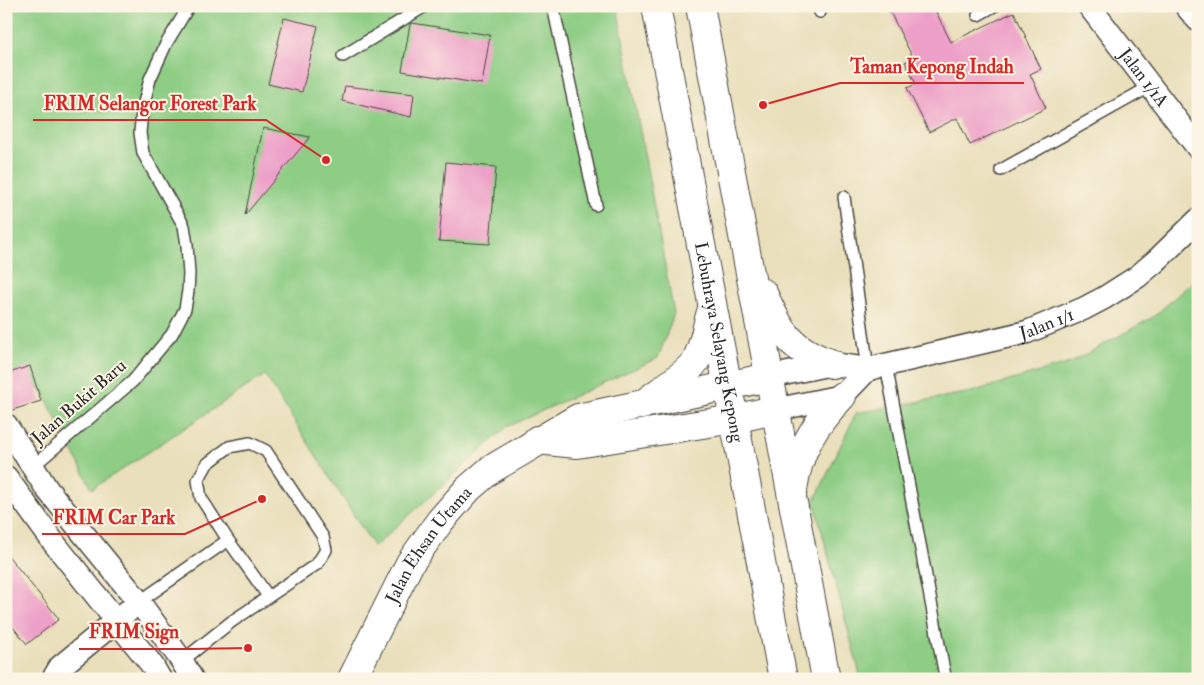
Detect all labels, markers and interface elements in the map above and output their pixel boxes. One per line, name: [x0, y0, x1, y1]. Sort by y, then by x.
street label: Jalan 1/1A: [1113, 42, 1174, 112]
callout: Taman Kepong Indah: [840, 49, 1024, 83]
text: Taman Kepong Indah: [849, 55, 1014, 80]
callout: FRIM Selangor Forest Park: [33, 86, 266, 120]
text: FRIM Selangor Forest Park: [44, 92, 257, 117]
street label: Lebuhraya Selayang Kepong: [689, 240, 750, 445]
street label: Jalan 1/1: [1016, 303, 1077, 345]
street label: Jalan Bukit Baru: [26, 354, 131, 450]
street label: Jalan Ehsan Utama: [380, 481, 477, 608]
callout: FRIM Car Park: [42, 500, 185, 534]
text: FRIM Car Park: [53, 506, 176, 530]
callout: FRIM Sign: [79, 615, 189, 649]
text: FRIM Sign: [89, 620, 179, 645]

